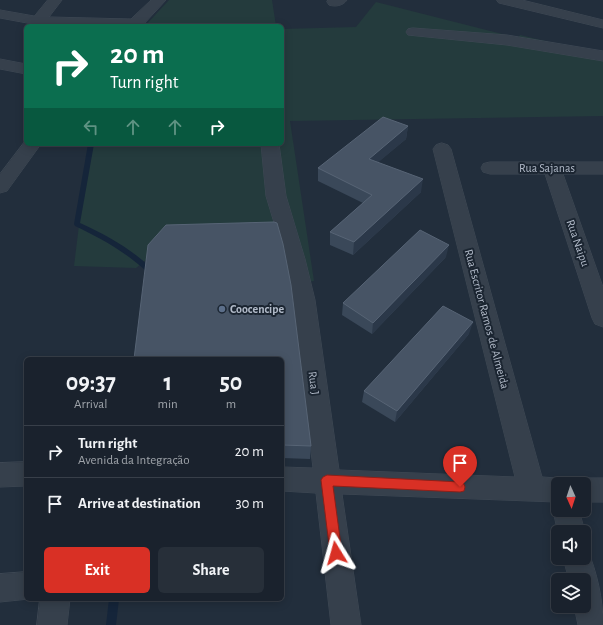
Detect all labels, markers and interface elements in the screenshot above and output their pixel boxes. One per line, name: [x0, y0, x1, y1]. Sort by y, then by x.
icon: right: [44, 40, 96, 92]
text: 20 m: [110, 41, 165, 69]
text: Turn right: [110, 74, 179, 92]
icon: left: [80, 116, 102, 138]
icon: ahead: [122, 116, 144, 138]
icon: ahead: [164, 116, 186, 138]
icon: right: [206, 116, 228, 138]
street label: Rua Sajanas: [519, 162, 575, 175]
street label: Rua Naipu: [564, 218, 592, 268]
street label: Rua Escritor Ramos de Almeida: [463, 248, 512, 391]
place label: Coocencipe: [230, 303, 284, 315]
marker: Coocencipe: [217, 304, 227, 314]
street label: Rua J: [307, 370, 321, 396]
text: 09:37: [66, 371, 116, 395]
text: 1: [163, 371, 172, 395]
text: 50: [219, 371, 242, 395]
text: Arrival: [74, 398, 108, 411]
text: min: [158, 398, 178, 411]
text: m: [226, 398, 236, 411]
text: Turn right: [78, 436, 137, 451]
icon: right: [44, 441, 66, 463]
text: 20 m: [235, 444, 264, 459]
pin: [443, 446, 477, 487]
icon: arrive: [449, 452, 471, 474]
text: Avenida da Integração: [78, 454, 190, 467]
north arrow: [551, 477, 591, 517]
map controls: [551, 477, 591, 613]
icon: arrive: [44, 493, 66, 515]
text: Arrive at destination: [78, 496, 201, 511]
text: 30 m: [235, 496, 264, 511]
button: sound: [551, 525, 591, 565]
position arrow: [315, 532, 357, 574]
button: Exit: [44, 547, 150, 593]
button: Share: [158, 547, 264, 593]
button: layers: [551, 573, 591, 613]

